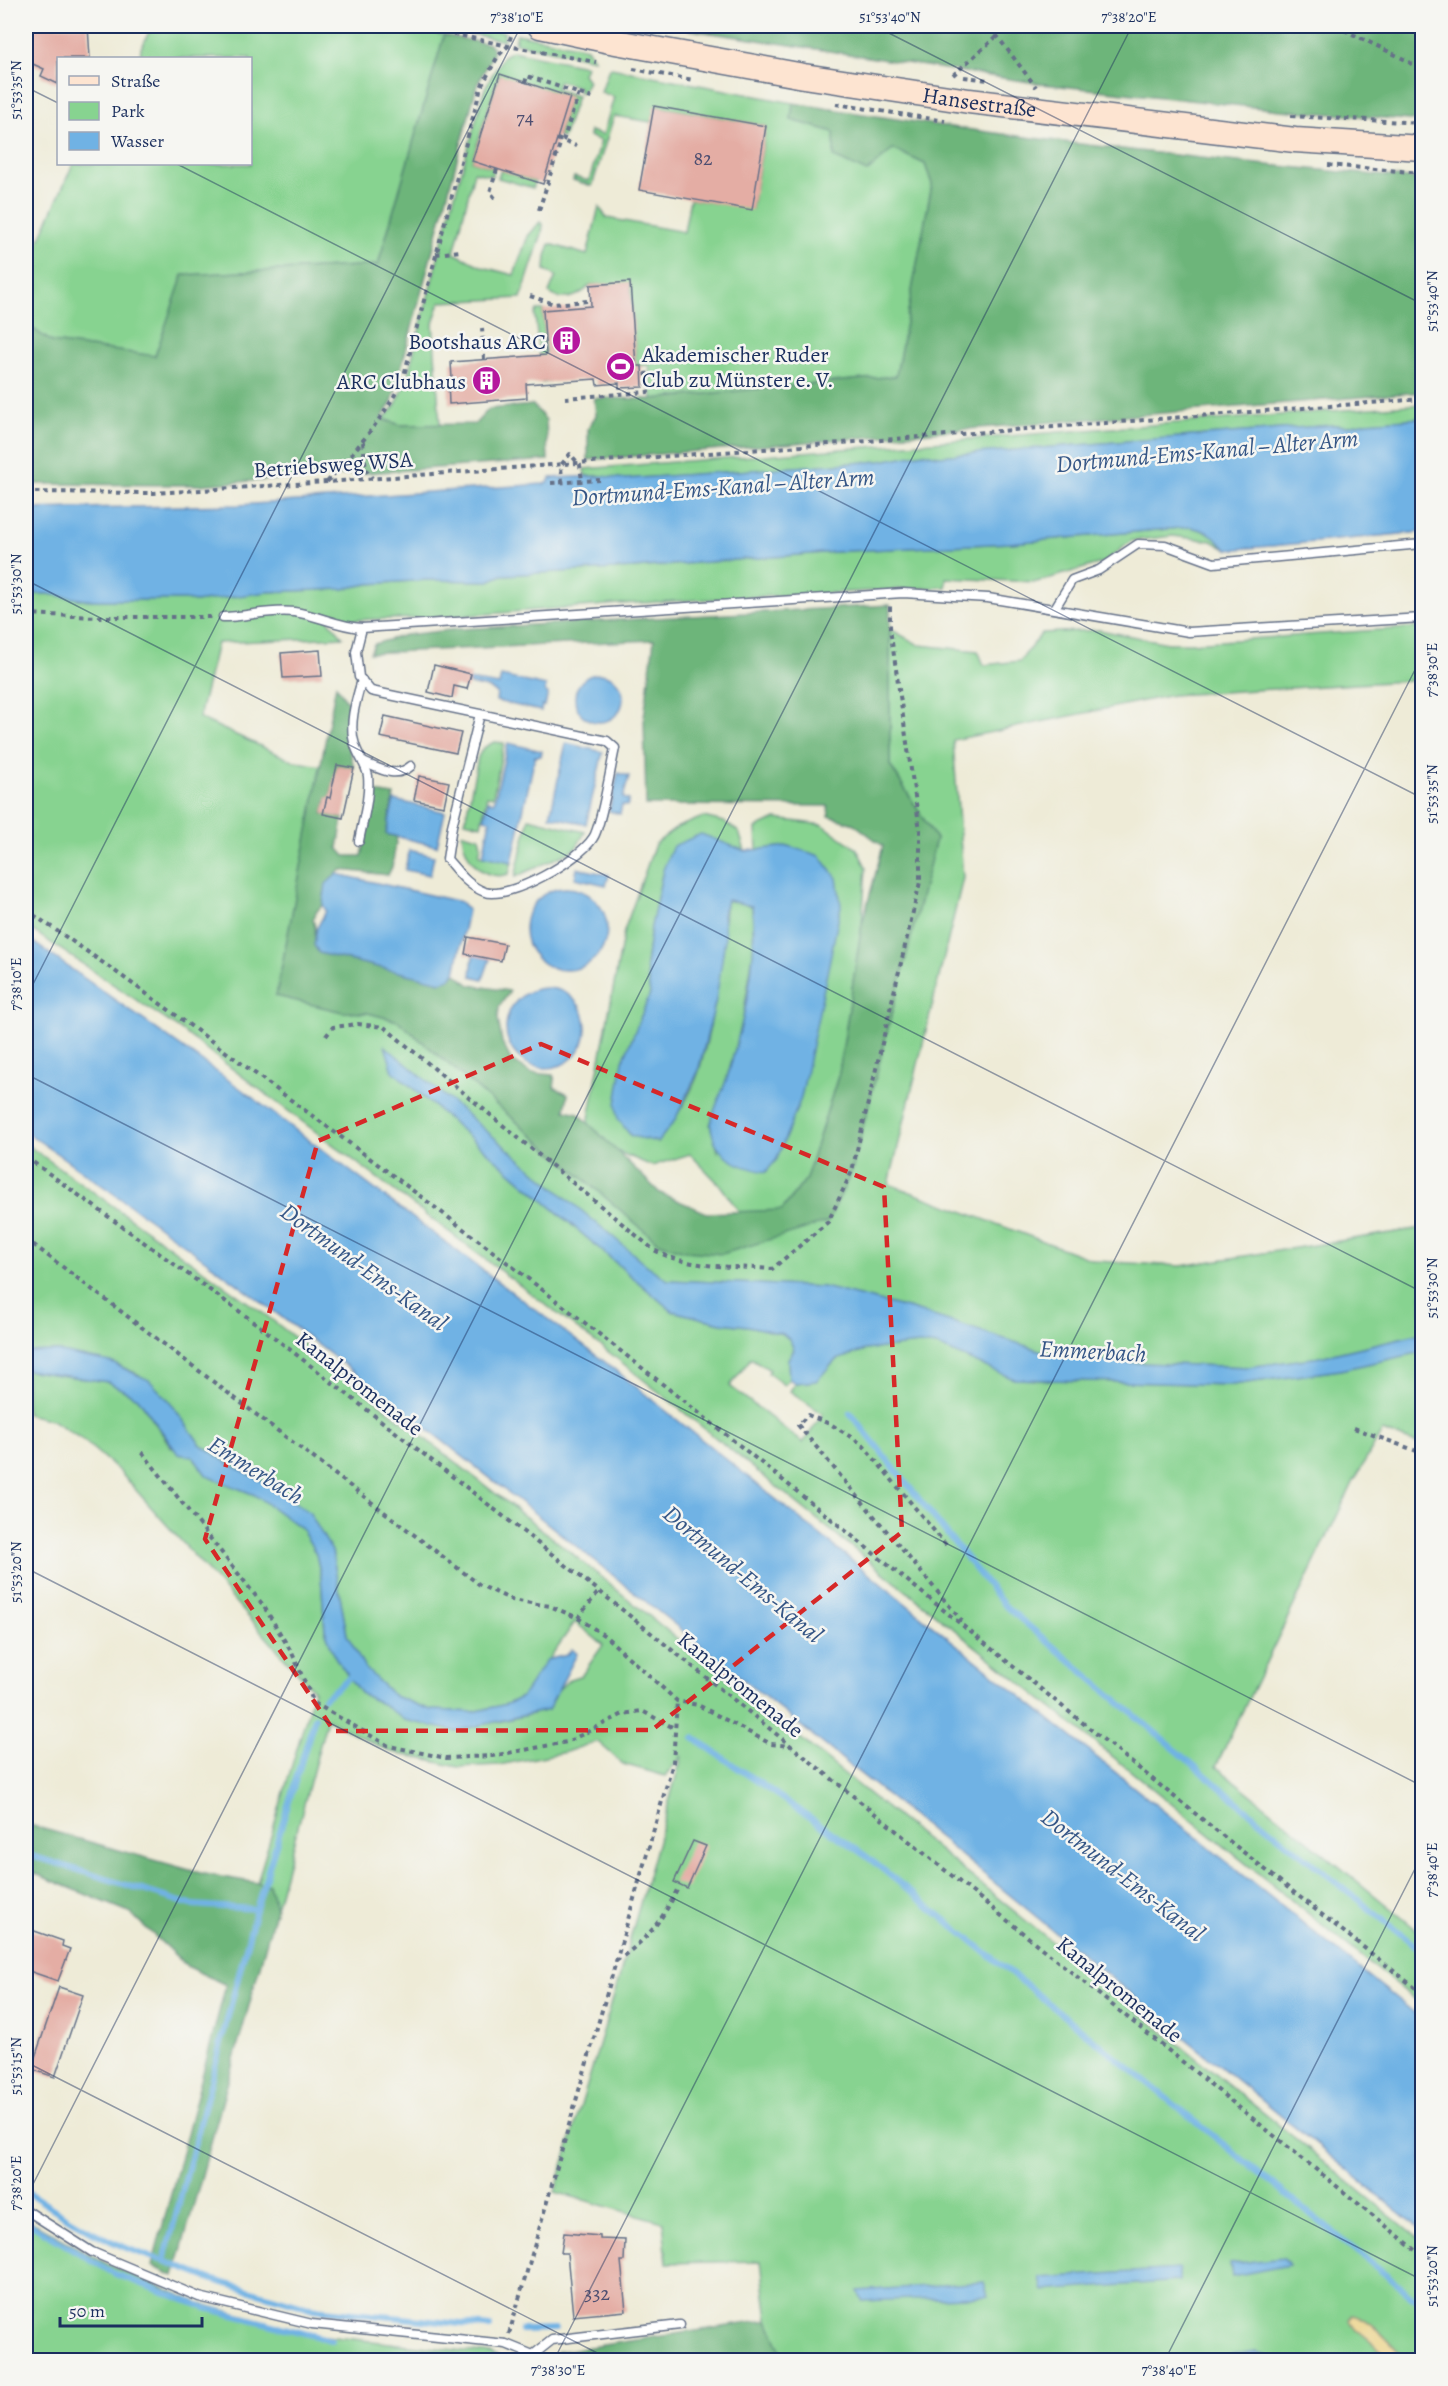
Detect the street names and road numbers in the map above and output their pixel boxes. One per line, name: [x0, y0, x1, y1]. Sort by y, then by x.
street label: Hansestraße: [920, 80, 1038, 125]
street label: Betriebsweg WSA: [253, 444, 415, 486]
street label: Kanalpromenade: [289, 1324, 429, 1443]
street label: Kanalpromenade: [671, 1625, 810, 1745]
street label: Kanalpromenade: [1050, 1930, 1189, 2050]

